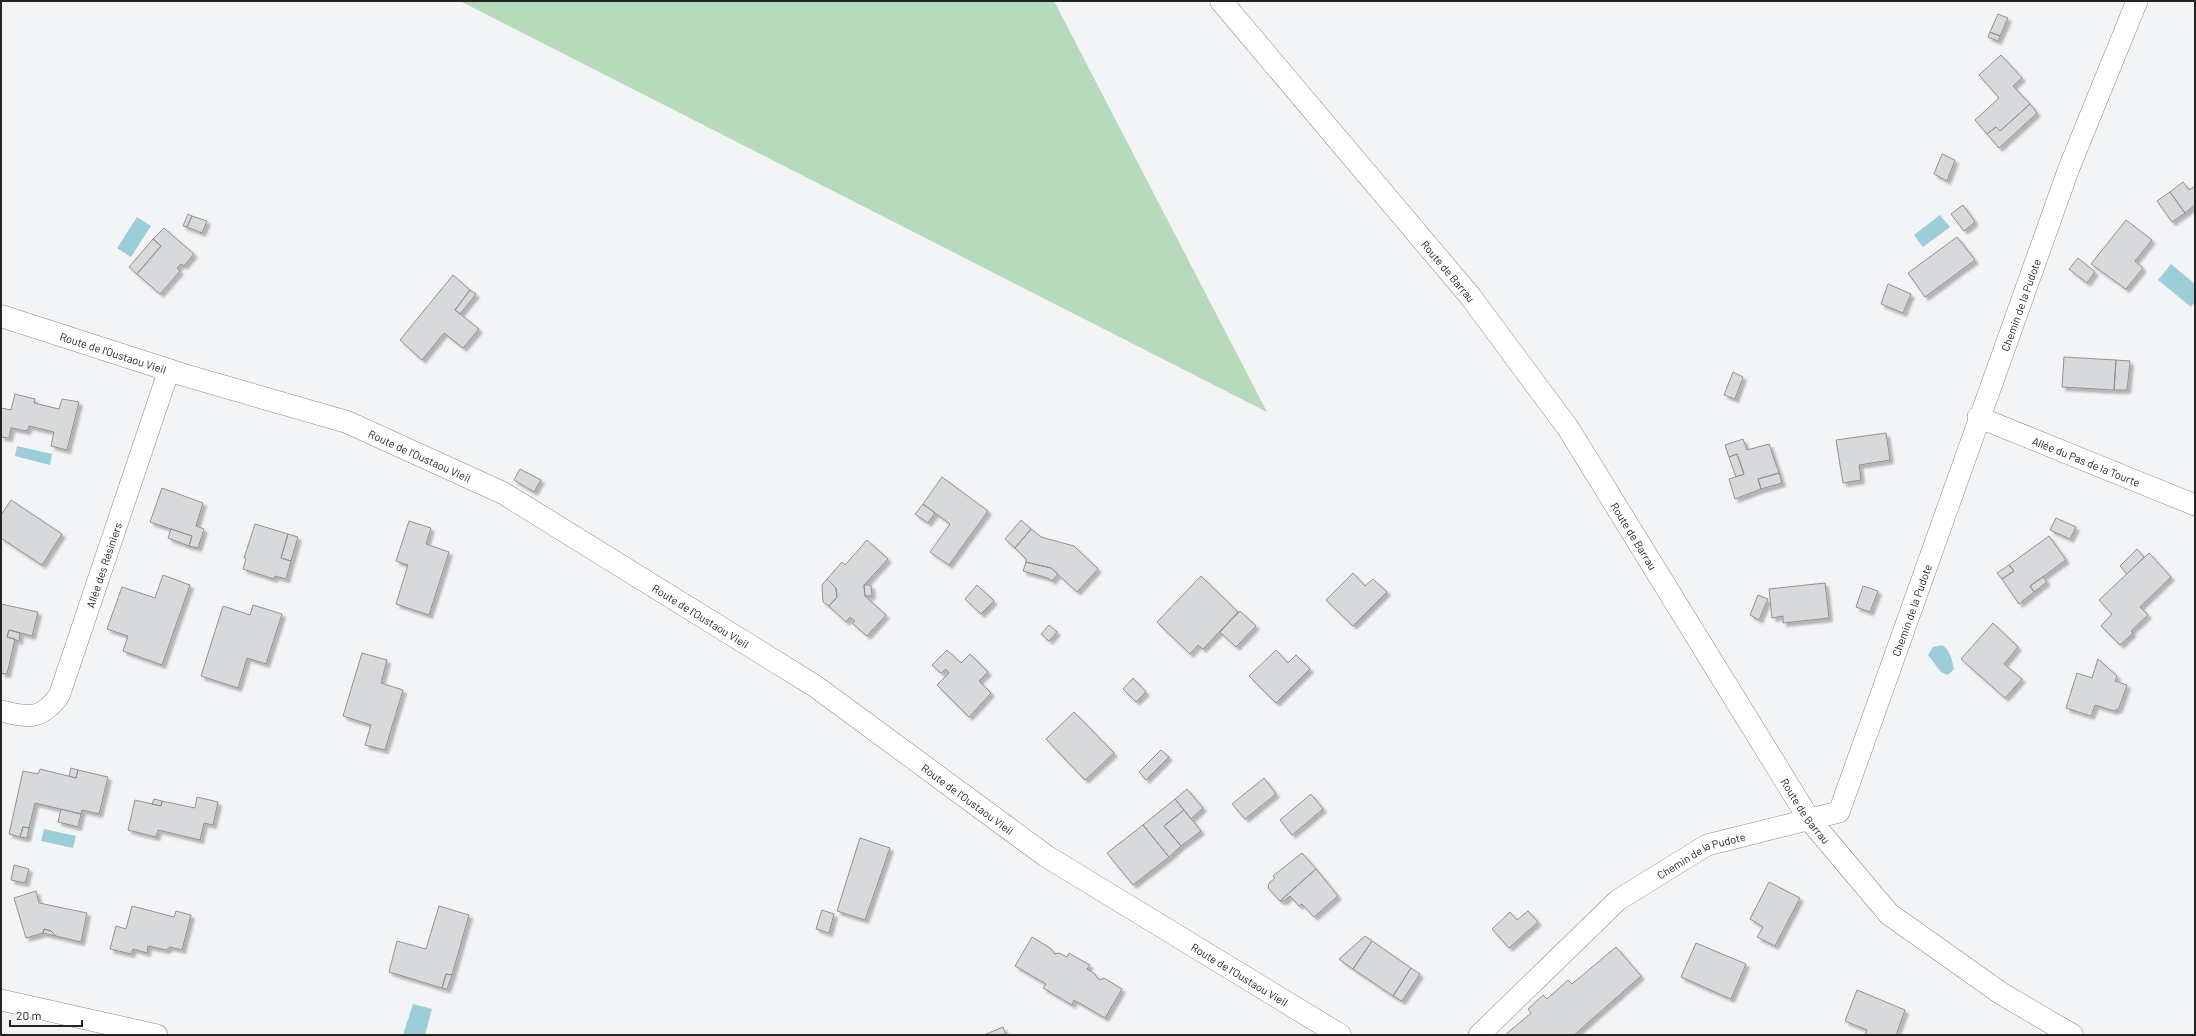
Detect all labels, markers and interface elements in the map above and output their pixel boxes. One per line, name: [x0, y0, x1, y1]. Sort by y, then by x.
street label: Route de Barrau: [1419, 237, 1478, 304]
street label: Chemin de la Pudote: [1998, 257, 2043, 353]
street label: Route de l'Oustaou Vieil: [59, 329, 168, 375]
street label: Route de l'Oustaou Vieil: [367, 426, 473, 484]
street label: Allée du Pas de la Tourte: [2031, 433, 2142, 489]
street label: Route de Barrau: [1609, 500, 1660, 572]
street label: Allée des Résiniers: [83, 520, 124, 609]
street label: Chemin de la Pudote: [1889, 562, 1934, 658]
street label: Route de l'Oustaou Vieil: [650, 581, 751, 650]
street label: Route de l'Oustaou Vieil: [919, 760, 1016, 837]
street label: Route de Barrau: [1779, 776, 1833, 846]
street label: Chemin de la Pudote: [1654, 829, 1747, 881]
street label: Route de l'Oustaou Vieil: [1189, 940, 1291, 1008]
scale bar: [10, 1002, 82, 1028]
text: 20 m: [16, 1008, 42, 1022]

